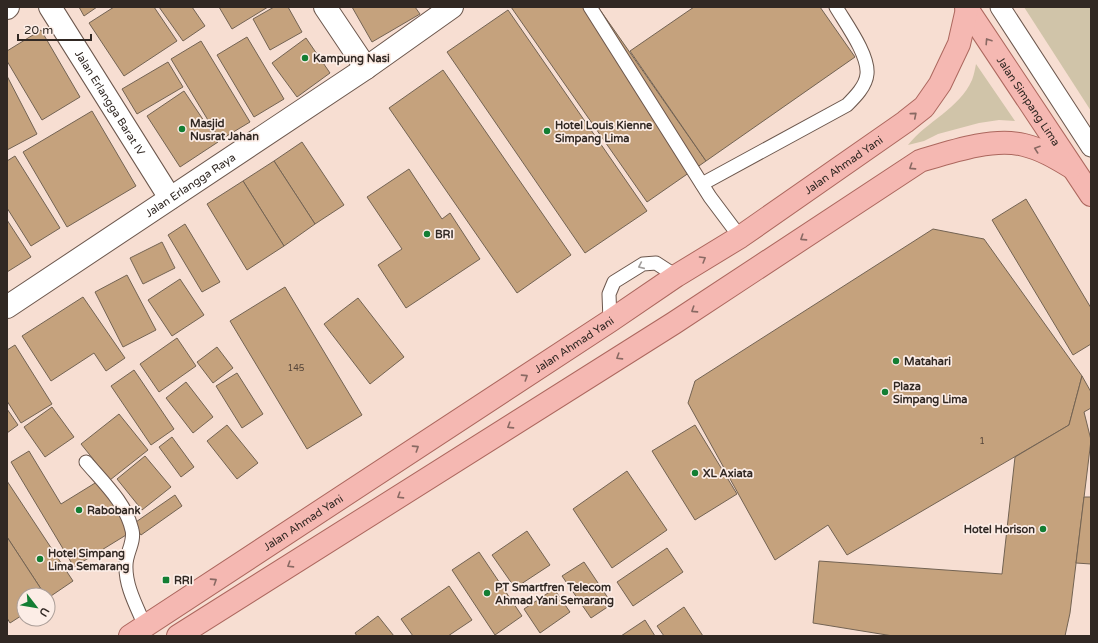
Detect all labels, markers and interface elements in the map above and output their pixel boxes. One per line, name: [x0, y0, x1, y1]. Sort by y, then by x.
scale bar: [18, 16, 91, 42]
text: 20 m: [24, 23, 53, 37]
one-way arrow: [985, 38, 993, 45]
street label: Jalan Erlangga Barat IV: [72, 48, 148, 158]
place label: Kampung Nasi: [313, 52, 390, 66]
marker: Kampung Nasi: [300, 53, 310, 63]
street label: Jalan Simpang Lima: [994, 54, 1062, 148]
one-way arrow: [910, 112, 917, 119]
place label: Masjid Nusrat Jahan: [190, 117, 259, 143]
place label: Hotel Louis Kienne Simpang Lima: [555, 119, 653, 146]
marker: Masjid Nusrat Jahan: [177, 124, 187, 134]
marker: Hotel Louis Kienne Simpang Lima: [542, 126, 552, 136]
street label: Jalan Ahmad Yani: [802, 134, 885, 197]
one-way arrow: [1033, 146, 1040, 154]
street label: Jalan Erlangga Raya: [143, 151, 238, 220]
one-way arrow: [909, 162, 916, 169]
place label: BRI: [435, 228, 454, 241]
marker: BRI: [422, 229, 432, 239]
one-way arrow: [800, 234, 807, 241]
one-way arrow: [699, 257, 706, 264]
one-way arrow: [638, 262, 645, 270]
one-way arrow: [691, 305, 698, 313]
street label: Jalan Ahmad Yani: [532, 314, 617, 376]
one-way arrow: [616, 352, 623, 360]
place label: Matahari: [904, 355, 951, 368]
marker: Matahari: [891, 356, 901, 366]
house number: 145: [288, 363, 305, 374]
one-way arrow: [520, 375, 527, 382]
place label: Plaza Simpang Lima: [893, 380, 968, 407]
marker: Plaza Simpang Lima: [880, 387, 890, 397]
one-way arrow: [507, 422, 514, 429]
house number: 1: [979, 436, 985, 447]
one-way arrow: [412, 446, 419, 453]
place label: XL Axiata: [703, 467, 753, 480]
marker: XL Axiata: [690, 468, 700, 478]
one-way arrow: [397, 491, 404, 498]
street label: Jalan Ahmad Yani: [261, 492, 346, 554]
place label: Rabobank: [87, 504, 140, 517]
marker: Rabobank: [74, 505, 84, 515]
place label: Hotel Horison: [964, 523, 1035, 536]
marker: Hotel Horison: [1038, 524, 1048, 534]
place label: Hotel Simpang Lima Semarang: [48, 547, 130, 574]
marker: Hotel Simpang Lima Semarang: [35, 554, 45, 564]
one-way arrow: [287, 561, 294, 568]
place label: RRI: [174, 574, 193, 587]
marker: RRI: [161, 575, 171, 585]
one-way arrow: [209, 579, 216, 586]
place label: PT Smartfren Telecom Ahmad Yani Semarang: [495, 581, 614, 608]
north arrow: [16, 587, 56, 627]
marker: PT Smartfren Telecom Ahmad Yani Semarang: [482, 588, 492, 598]
text: U: [36, 605, 52, 619]

